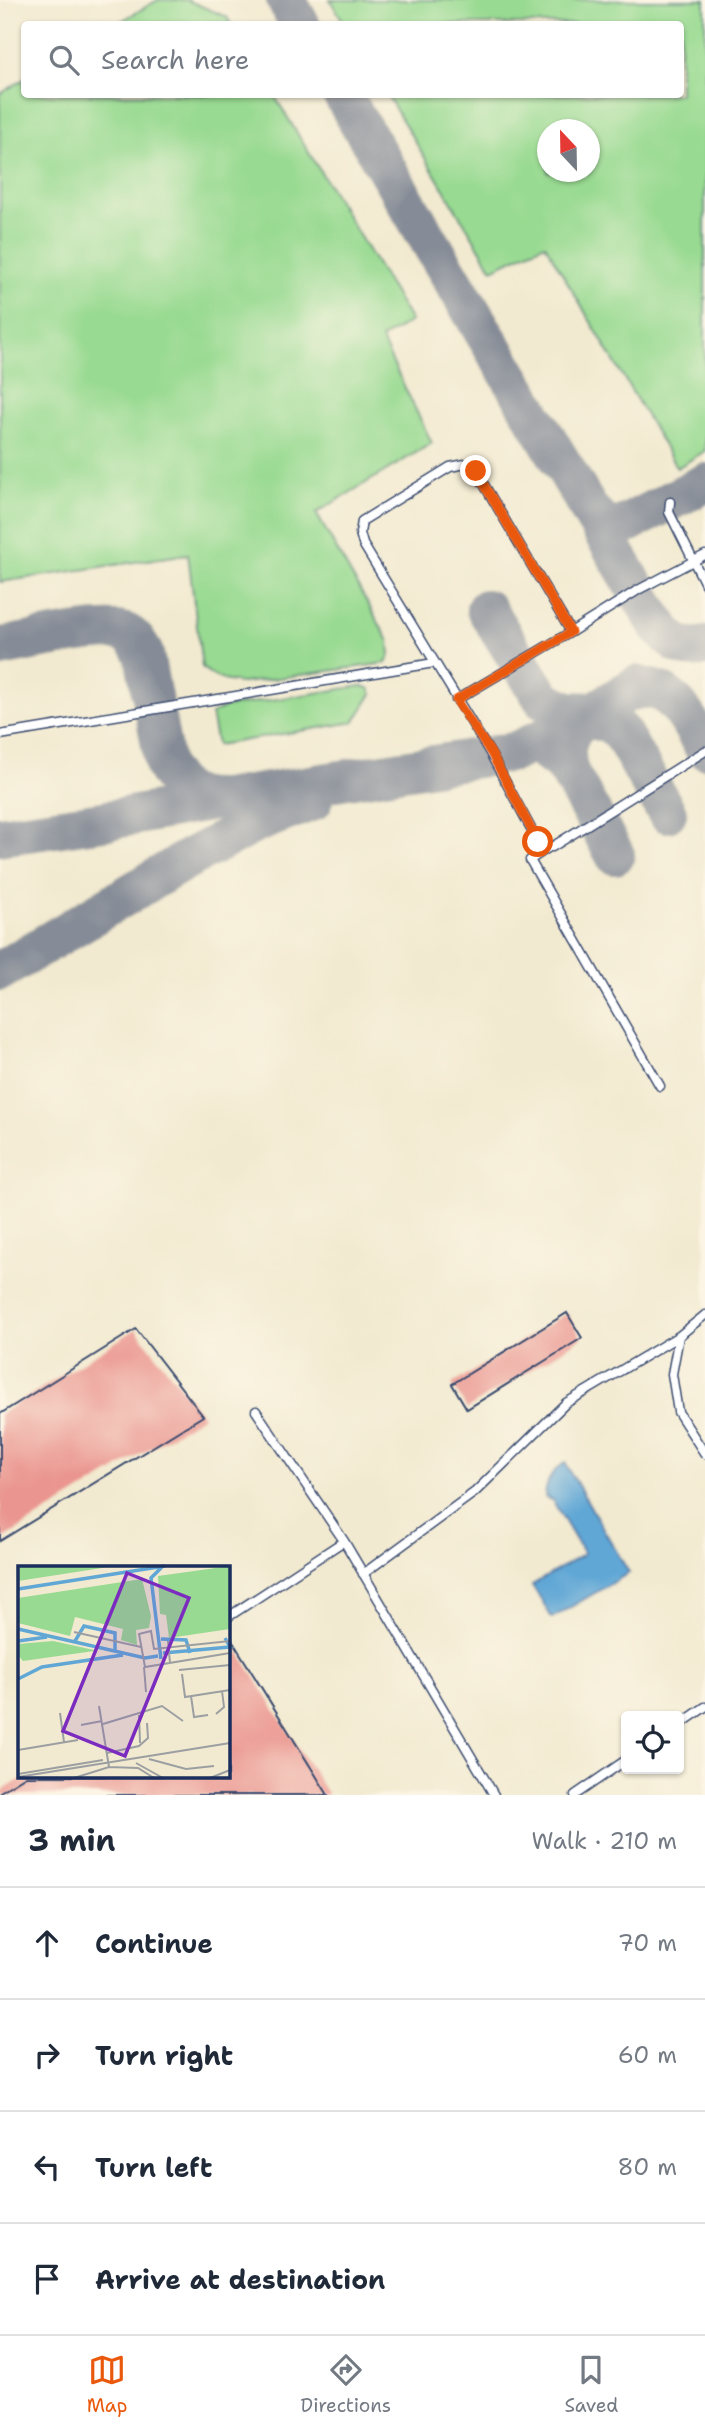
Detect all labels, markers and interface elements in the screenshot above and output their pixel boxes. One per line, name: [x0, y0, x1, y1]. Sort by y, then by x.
search box: [21, 21, 684, 98]
icon: search: [45, 41, 83, 79]
text: Search here: [101, 42, 250, 77]
north arrow: [537, 119, 600, 182]
route end: [460, 455, 491, 486]
route start: [522, 826, 553, 857]
inset map: [18, 1566, 229, 1778]
map controls: [621, 1711, 684, 1774]
button: locate: [621, 1711, 684, 1774]
text: 3 min: [28, 1820, 115, 1861]
text: Walk · 210 m: [532, 1826, 677, 1856]
icon: ahead: [28, 1924, 66, 1962]
text: Continue: [95, 1926, 213, 1961]
text: 70 m: [618, 1928, 677, 1958]
icon: right: [28, 2036, 66, 2074]
text: Turn right: [95, 2038, 233, 2073]
text: 60 m: [618, 2040, 677, 2070]
icon: left: [28, 2148, 66, 2186]
text: Turn left: [95, 2150, 212, 2185]
text: 80 m: [618, 2152, 677, 2182]
icon: arrive: [28, 2260, 66, 2298]
text: Arrive at destination: [95, 2262, 385, 2297]
tab: Map: [87, 2351, 127, 2418]
tab: Directions: [301, 2351, 391, 2418]
tab: Saved: [564, 2351, 618, 2418]

